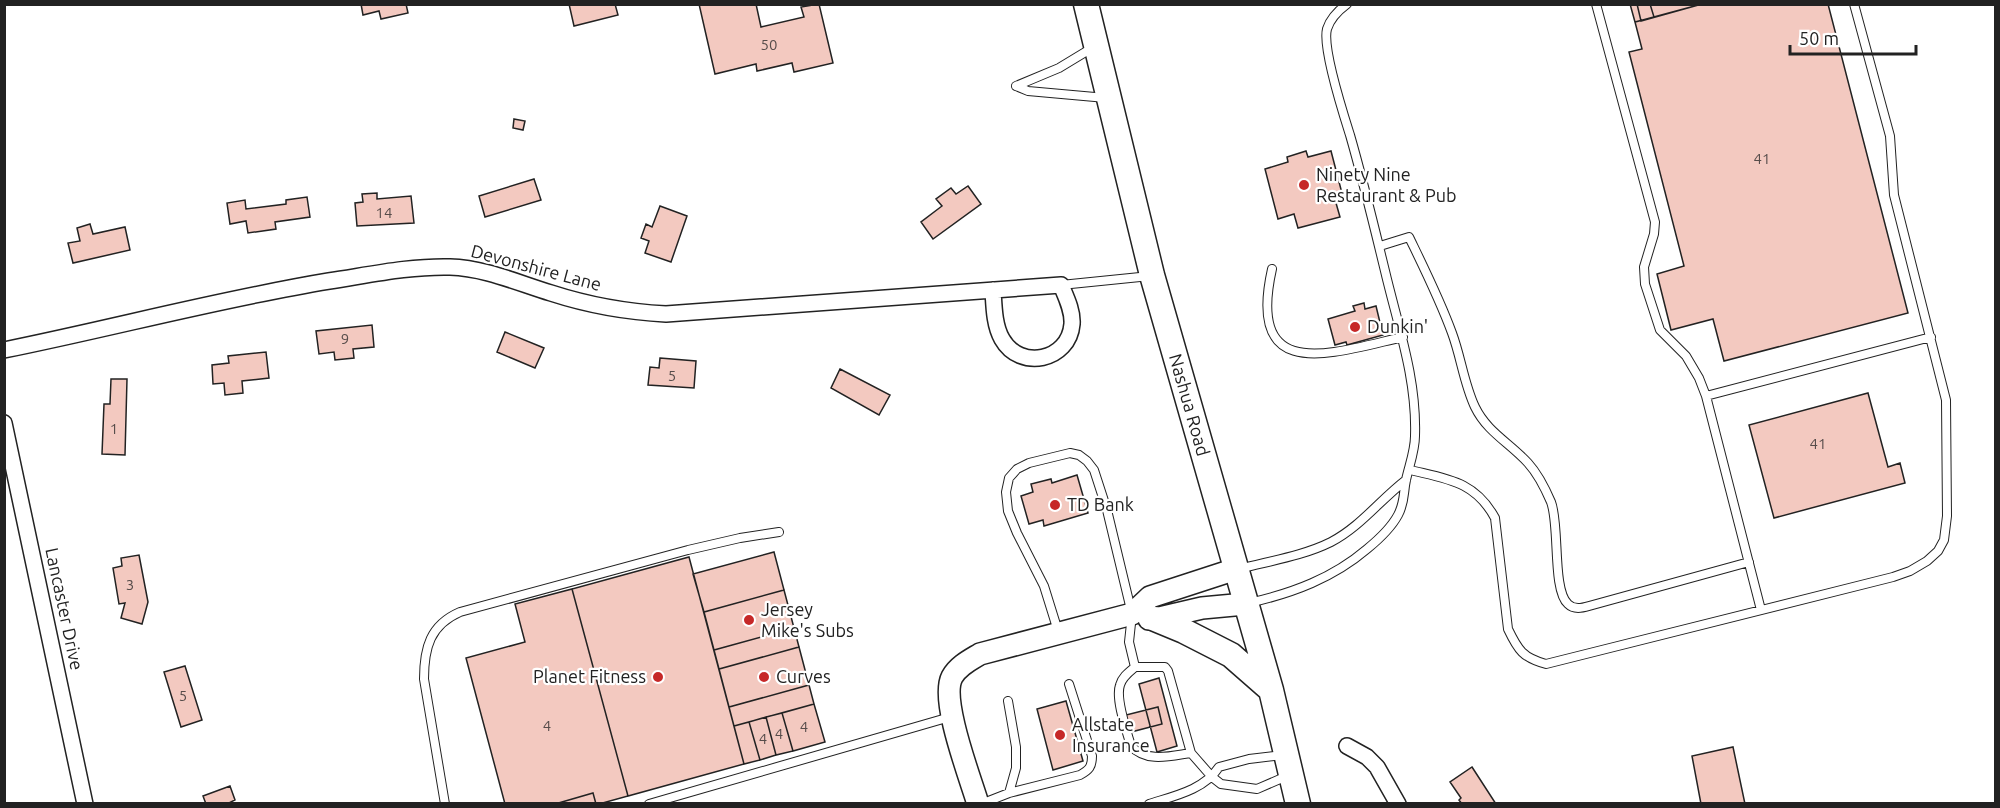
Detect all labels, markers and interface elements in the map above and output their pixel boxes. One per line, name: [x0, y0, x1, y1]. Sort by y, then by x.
scale bar: [1790, 18, 1916, 56]
text: 50 m: [1799, 28, 1839, 48]
house number: 50: [761, 36, 777, 53]
house number: 41: [1754, 150, 1770, 167]
place label: Ninety Nine Restaurant & Pub: [1316, 164, 1457, 205]
marker: Ninety Nine Restaurant & Pub: [1297, 178, 1311, 192]
house number: 14: [376, 204, 392, 221]
street label: Devonshire Lane: [469, 240, 604, 294]
place label: Dunkin': [1367, 316, 1428, 336]
marker: Dunkin': [1348, 320, 1362, 334]
house number: 9: [341, 330, 349, 347]
street label: Nashua Road: [1166, 351, 1214, 458]
house number: 5: [668, 367, 676, 384]
house number: 1: [110, 420, 118, 437]
house number: 41: [1810, 435, 1826, 452]
place label: TD Bank: [1067, 494, 1134, 514]
marker: TD Bank: [1048, 498, 1062, 512]
street label: Lancaster Drive: [42, 546, 88, 672]
house number: 3: [126, 576, 134, 593]
place label: Jersey Mike's Subs: [761, 599, 854, 640]
marker: Jersey Mike's Subs: [742, 613, 756, 627]
place label: Planet Fitness: [533, 666, 646, 686]
place label: Curves: [776, 666, 831, 686]
marker: Planet Fitness: [651, 670, 665, 684]
marker: Curves: [757, 670, 771, 684]
house number: 5: [179, 687, 187, 704]
place label: Allstate Insurance: [1072, 714, 1150, 755]
house number: 4: [543, 717, 551, 734]
house number: 4: [800, 718, 808, 735]
house number: 4: [775, 725, 783, 742]
marker: Allstate Insurance: [1053, 728, 1067, 742]
house number: 4: [759, 730, 767, 747]

